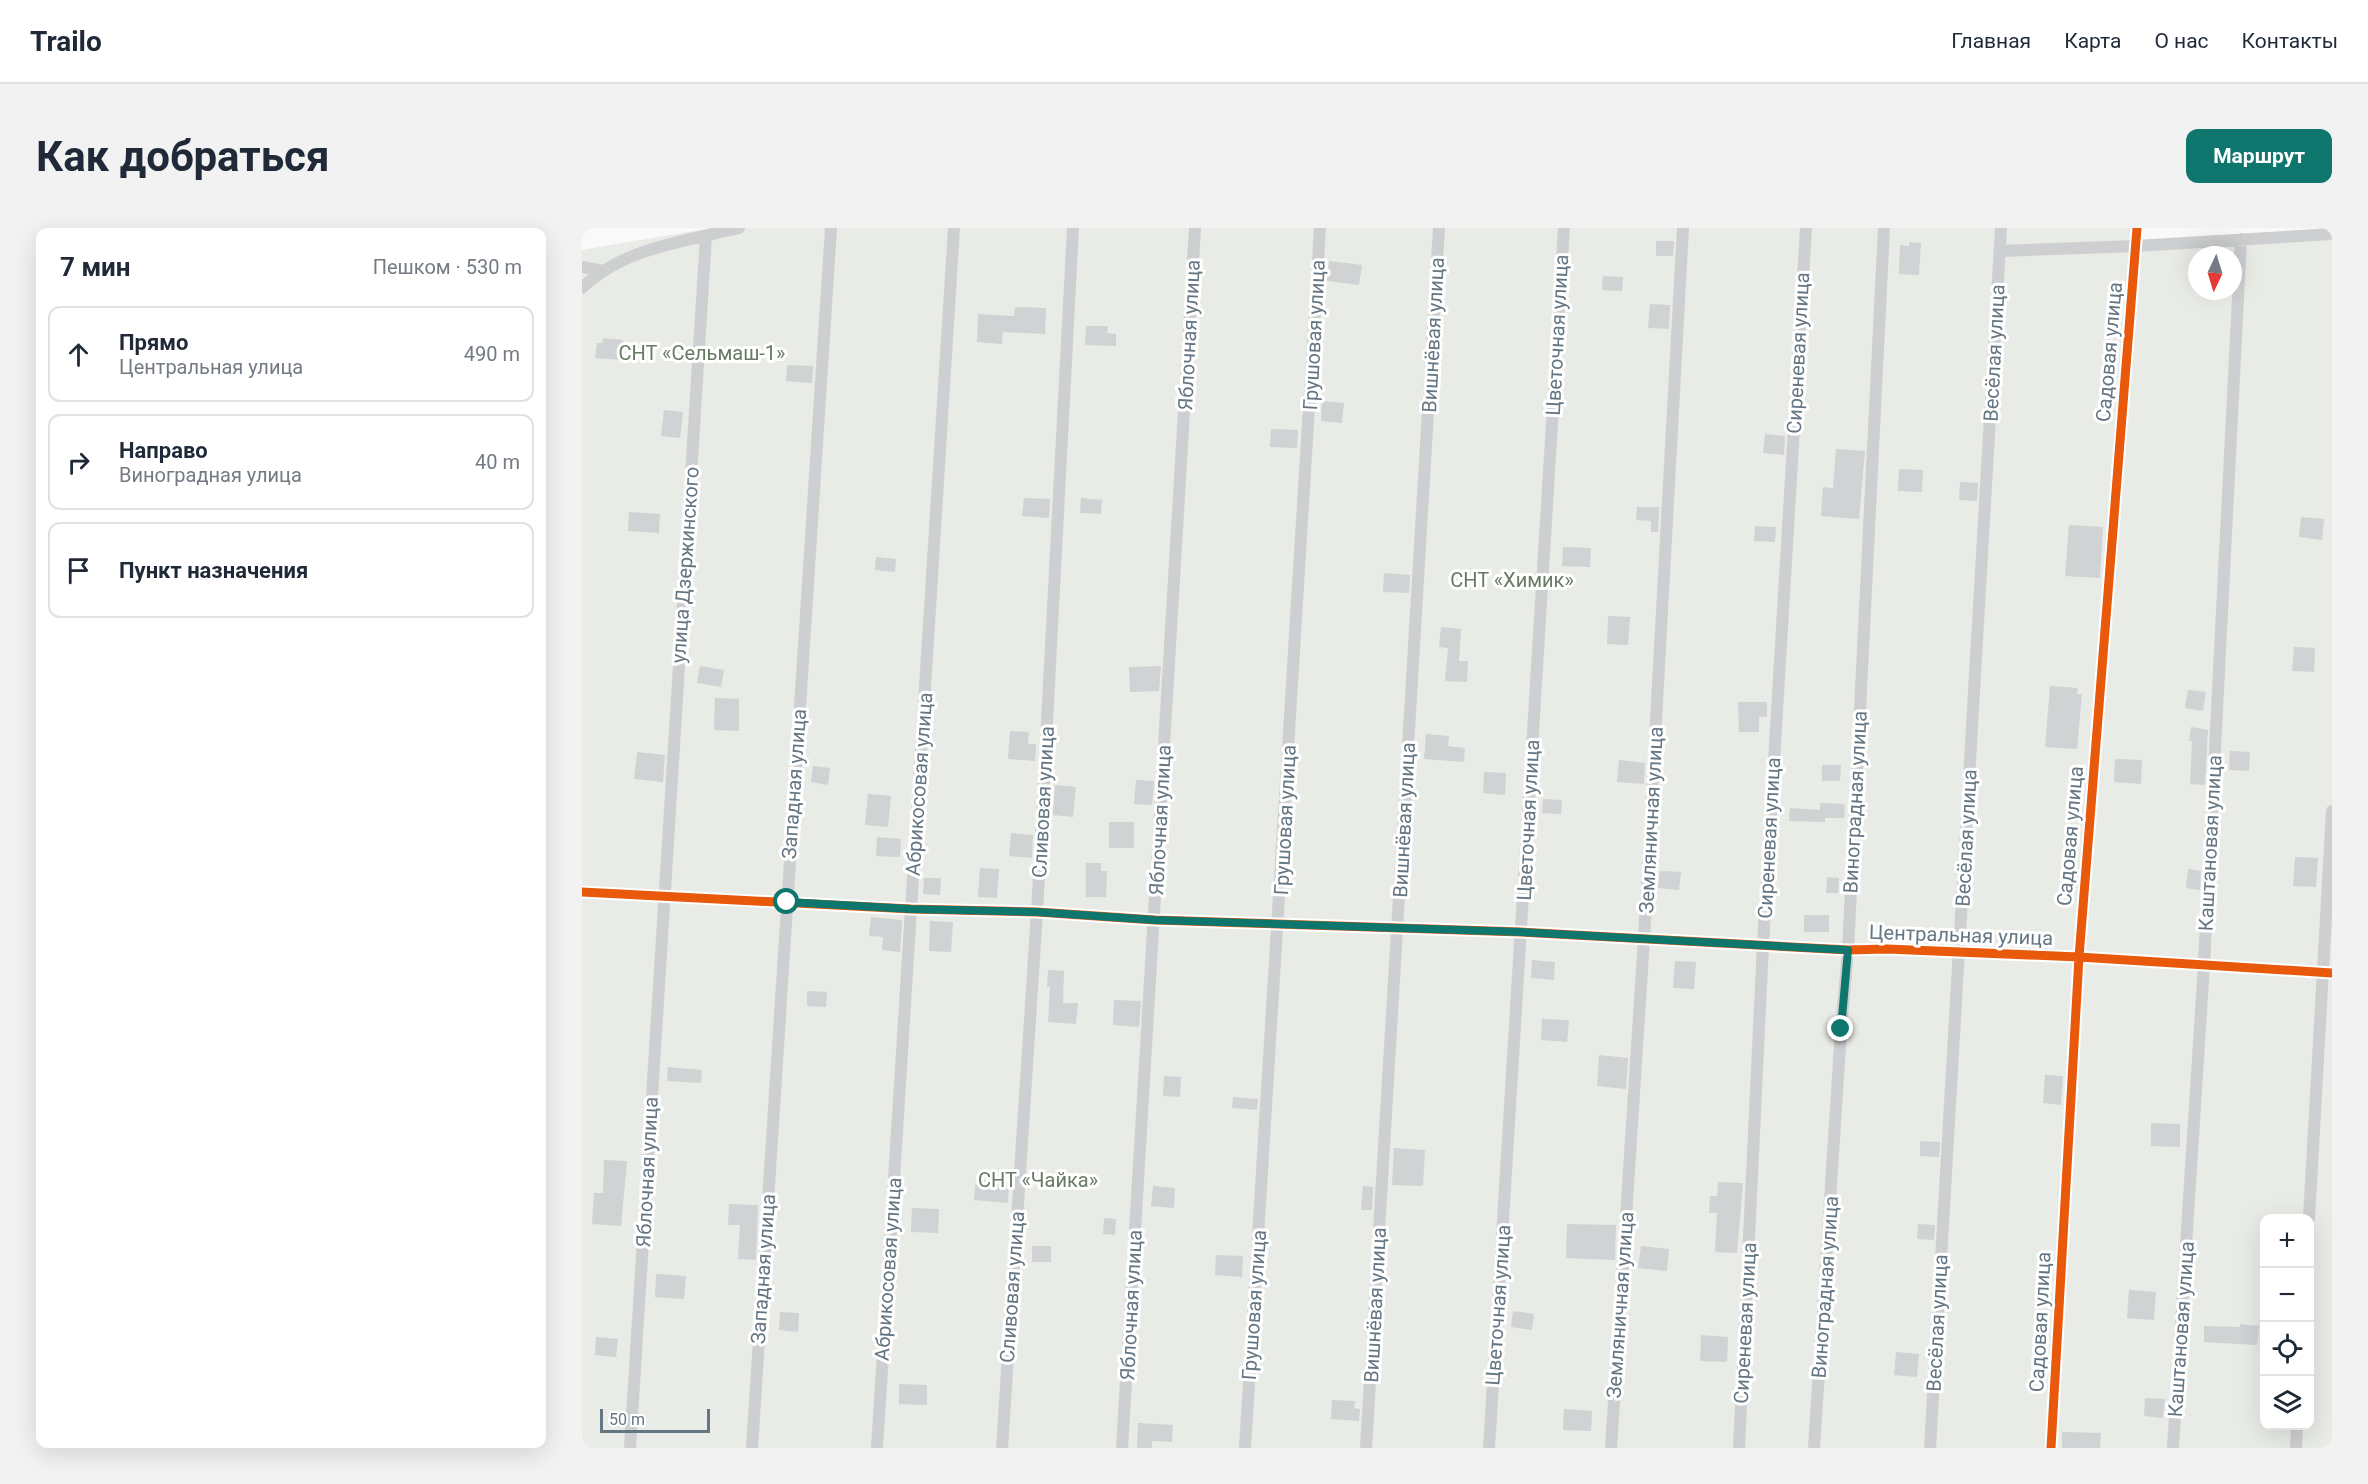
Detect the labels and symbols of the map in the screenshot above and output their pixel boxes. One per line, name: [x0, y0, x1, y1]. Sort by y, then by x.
north arrow: [2188, 246, 2242, 300]
street label: Цветочная улица: [1541, 254, 1573, 416]
street label: Вишнёвая улица: [1417, 257, 1449, 413]
street label: Яблочная улица: [1173, 259, 1205, 411]
street label: Грушовая улица: [1298, 259, 1330, 411]
street label: Сиреневая улица: [1782, 272, 1814, 434]
street label: Садовая улица: [2091, 281, 2127, 423]
street label: Весёлая улица: [1978, 284, 2010, 422]
park label: СНТ «Сельмаш-1»: [619, 341, 785, 365]
street label: улица Дзержинского: [666, 466, 704, 664]
park label: СНТ «Химик»: [1450, 568, 1574, 592]
street label: Абрикосовая улица: [901, 692, 937, 876]
street label: Западная улица: [777, 708, 811, 860]
street label: Виноградная улица: [1838, 710, 1872, 894]
street label: Сливовая улица: [1027, 725, 1059, 879]
street label: Земляничная улица: [1634, 726, 1668, 914]
street label: Цветочная улица: [1512, 739, 1544, 901]
street label: Вишнёвая улица: [1388, 742, 1420, 898]
street label: Яблочная улица: [1144, 744, 1176, 896]
street label: Грушовая улица: [1269, 744, 1301, 896]
street label: Каштановая улица: [2193, 754, 2227, 932]
street label: Сиреневая улица: [1753, 757, 1785, 919]
street label: Садовая улица: [2052, 765, 2088, 907]
street label: Весёлая улица: [1950, 769, 1982, 907]
route start: [773, 888, 799, 914]
street label: Центральная улица: [1869, 920, 2053, 950]
route end: [1827, 1015, 1853, 1041]
street label: Яблочная улица: [631, 1096, 663, 1248]
park label: СНТ «Чайка»: [978, 1168, 1098, 1192]
street label: Абрикосовая улица: [870, 1177, 906, 1361]
street label: Западная улица: [746, 1193, 780, 1345]
street label: Виноградная улица: [1807, 1195, 1843, 1379]
street label: Сливовая улица: [995, 1210, 1029, 1364]
street label: Земляничная улица: [1602, 1211, 1638, 1399]
street label: Цветочная улица: [1480, 1224, 1516, 1386]
street label: Вишнёвая улица: [1359, 1227, 1391, 1383]
street label: Яблочная улица: [1115, 1229, 1147, 1381]
street label: Грушовая улица: [1237, 1229, 1271, 1381]
street label: Каштановая улица: [2163, 1240, 2199, 1418]
street label: Сиреневая улица: [1729, 1242, 1761, 1404]
street label: Садовая улица: [2024, 1251, 2056, 1393]
street label: Весёлая улица: [1921, 1254, 1953, 1392]
scale bar: [600, 1406, 710, 1434]

